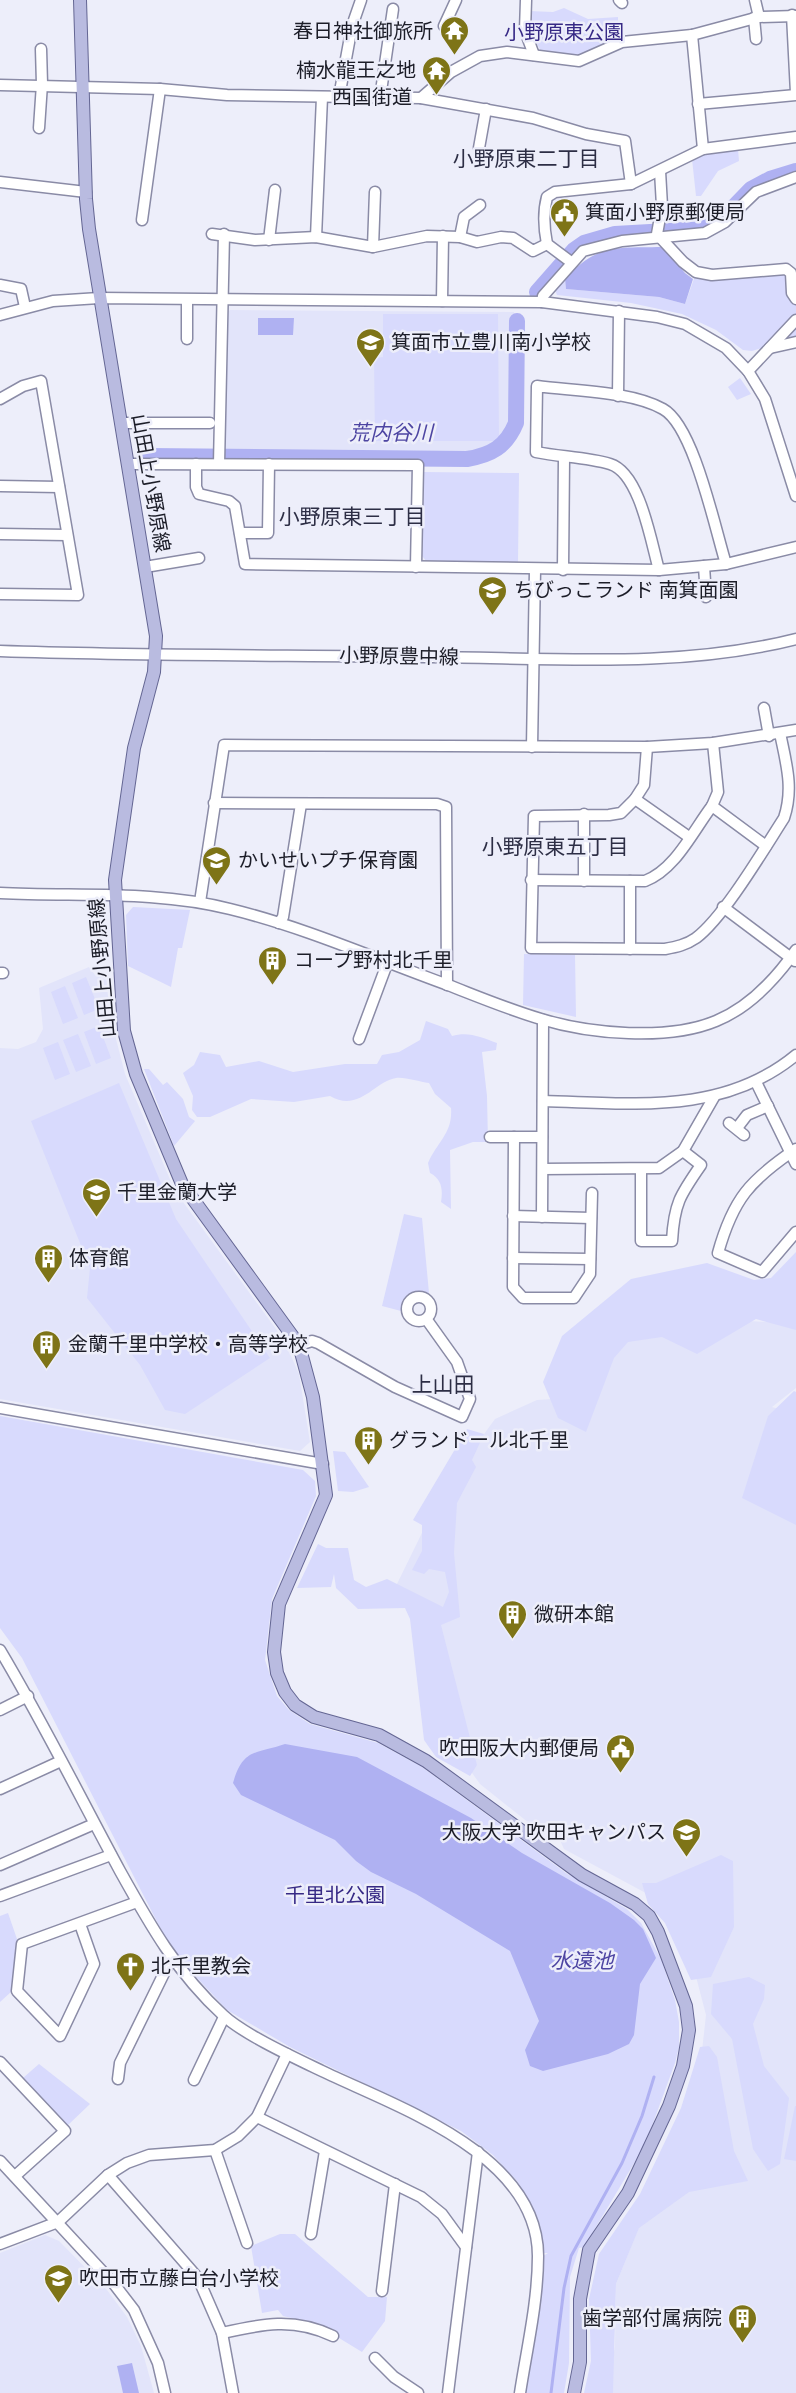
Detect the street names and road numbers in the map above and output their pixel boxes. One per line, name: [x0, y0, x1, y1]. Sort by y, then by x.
street label: 西国街道: [332, 83, 412, 110]
street label: 山田上小野原線: [126, 412, 177, 554]
street label: 小野原豊中線: [339, 641, 459, 670]
street label: 山田上小野原線: [82, 897, 121, 1039]

